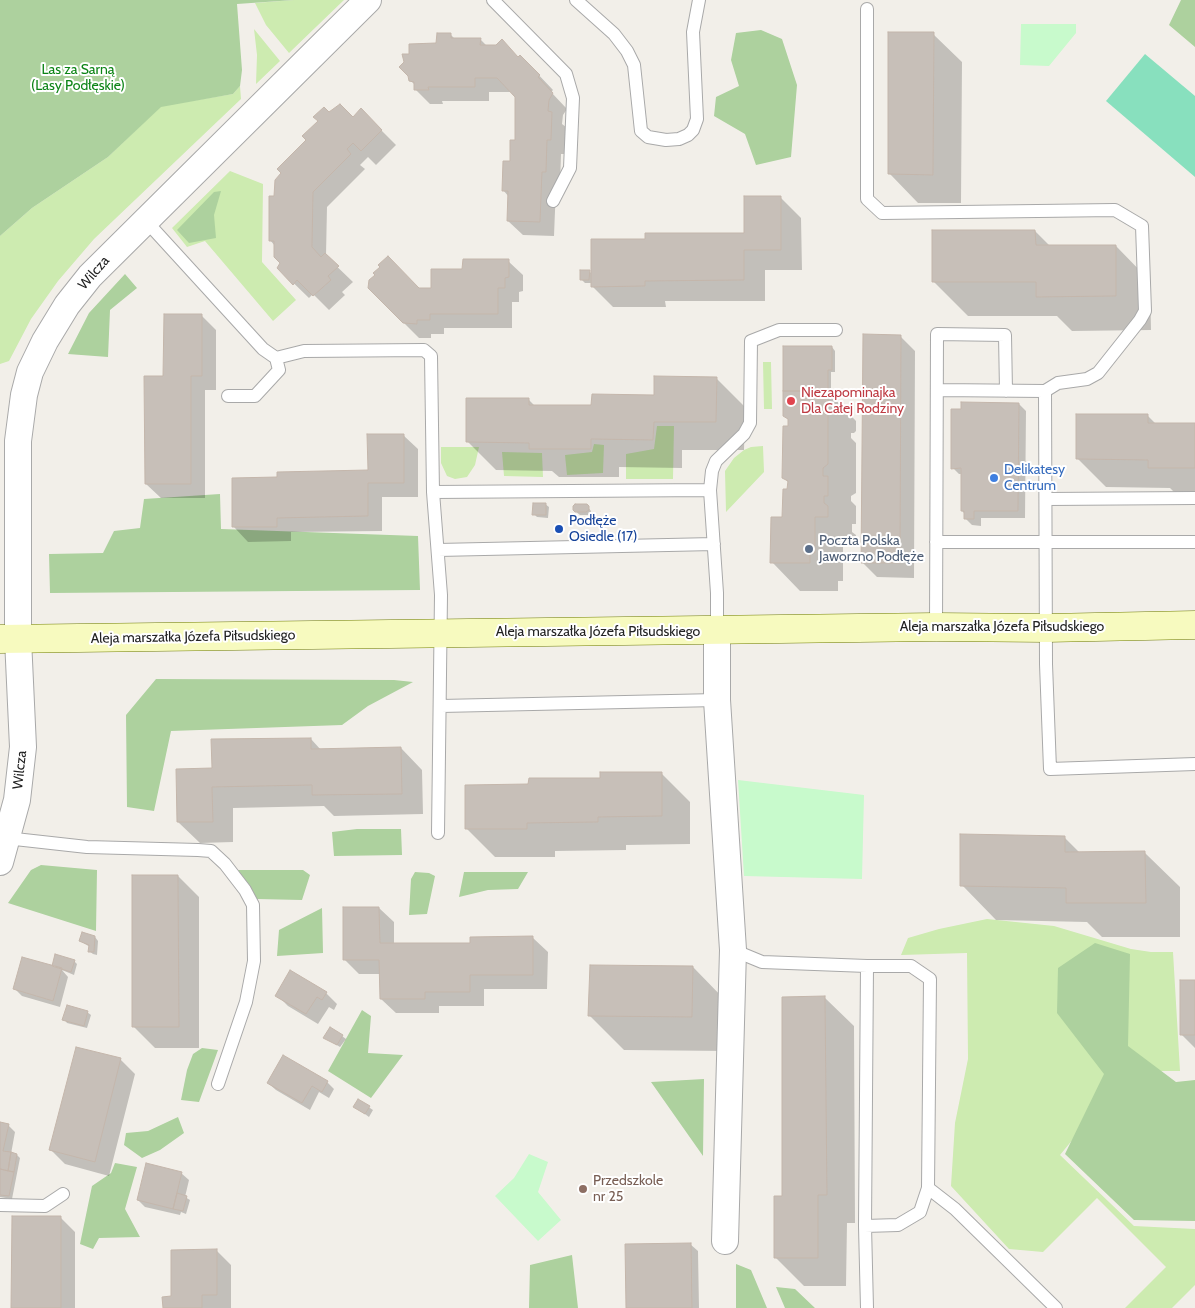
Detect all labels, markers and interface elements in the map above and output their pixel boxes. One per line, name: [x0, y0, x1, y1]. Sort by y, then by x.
park label: Las za Sarną (Lasy Podłęskie): [31, 62, 125, 94]
street label: Wilcza: [75, 253, 113, 293]
place label: Niezapominajka Dla Całej Rodziny: [801, 385, 904, 418]
marker: Niezapominajka Dla Całej Rodziny: [785, 395, 797, 407]
place label: Delikatesy Centrum: [1004, 462, 1065, 494]
marker: Delikatesy Centrum: [988, 472, 1000, 484]
place label: Podłęże Osiedle (17): [569, 513, 637, 546]
marker: Podłęże Osiedle (17): [553, 523, 565, 535]
place label: Poczta Polska Jaworzno Podłęże: [819, 533, 924, 566]
marker: Poczta Polska Jaworzno Podłęże: [803, 543, 815, 555]
street label: Aleja marszałka Józefa Piłsudskiego: [900, 619, 1104, 635]
street label: Aleja marszałka Józefa Piłsudskiego: [496, 624, 700, 640]
street label: Aleja marszałka Józefa Piłsudskiego: [91, 627, 295, 647]
street label: Wilcza: [10, 750, 30, 790]
place label: Przedszkole nr 25: [593, 1173, 663, 1206]
marker: Przedszkole nr 25: [577, 1183, 589, 1195]

